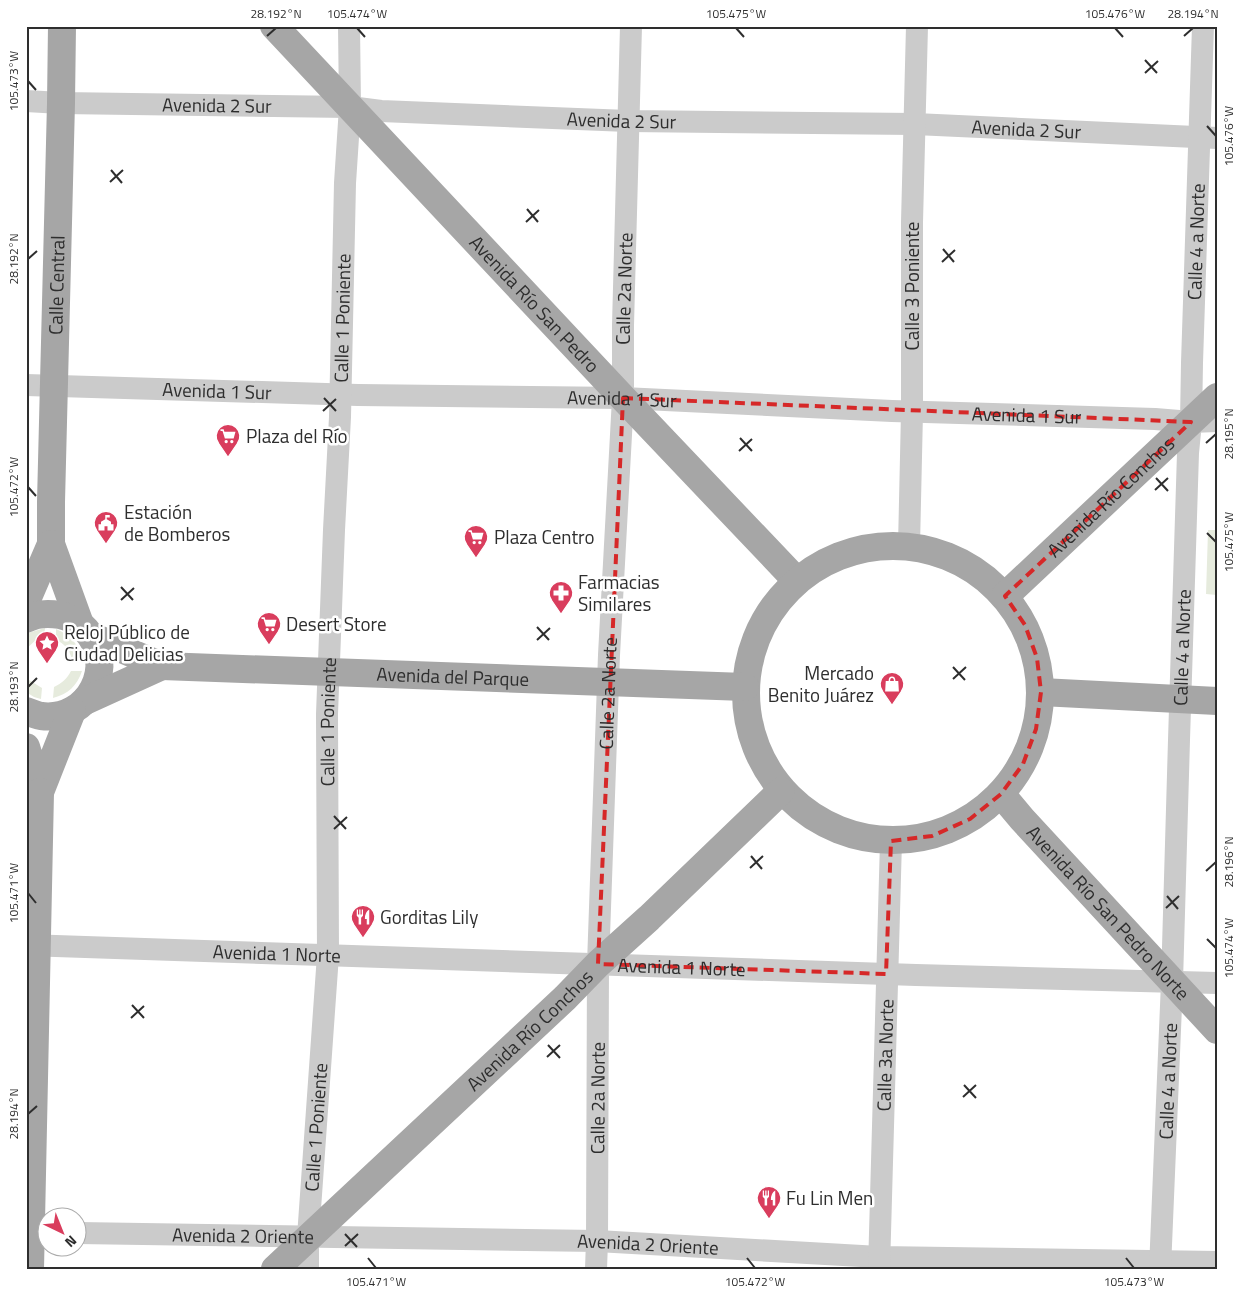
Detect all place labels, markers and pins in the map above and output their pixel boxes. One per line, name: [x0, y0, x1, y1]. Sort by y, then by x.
place label: Plaza del Río: [246, 421, 348, 450]
supermarket icon: Plaza del Río: [215, 423, 241, 457]
place label: Estación de Bomberos: [124, 497, 230, 548]
public building icon: Estación de Bomberos: [93, 510, 119, 544]
place label: Plaza Centro: [494, 522, 595, 551]
supermarket icon: Plaza Centro: [463, 524, 489, 558]
place label: Farmacias Similares: [578, 567, 660, 618]
pharmacy icon: Farmacias Similares: [548, 580, 574, 614]
place label: Desert Store: [286, 609, 387, 638]
supermarket icon: Desert Store: [256, 611, 282, 645]
place label: Reloj Público de Ciudad Delicias: [64, 617, 190, 668]
place icon: Reloj Público de Ciudad Delicias: [34, 630, 60, 664]
place label: Mercado Benito Juárez: [768, 658, 874, 709]
shop icon: Mercado Benito Juárez: [879, 671, 905, 705]
place label: Gorditas Lily: [380, 902, 478, 931]
restaurant icon: Gorditas Lily: [350, 904, 376, 938]
place label: Fu Lin Men: [786, 1183, 873, 1212]
restaurant icon: Fu Lin Men: [756, 1185, 782, 1219]

